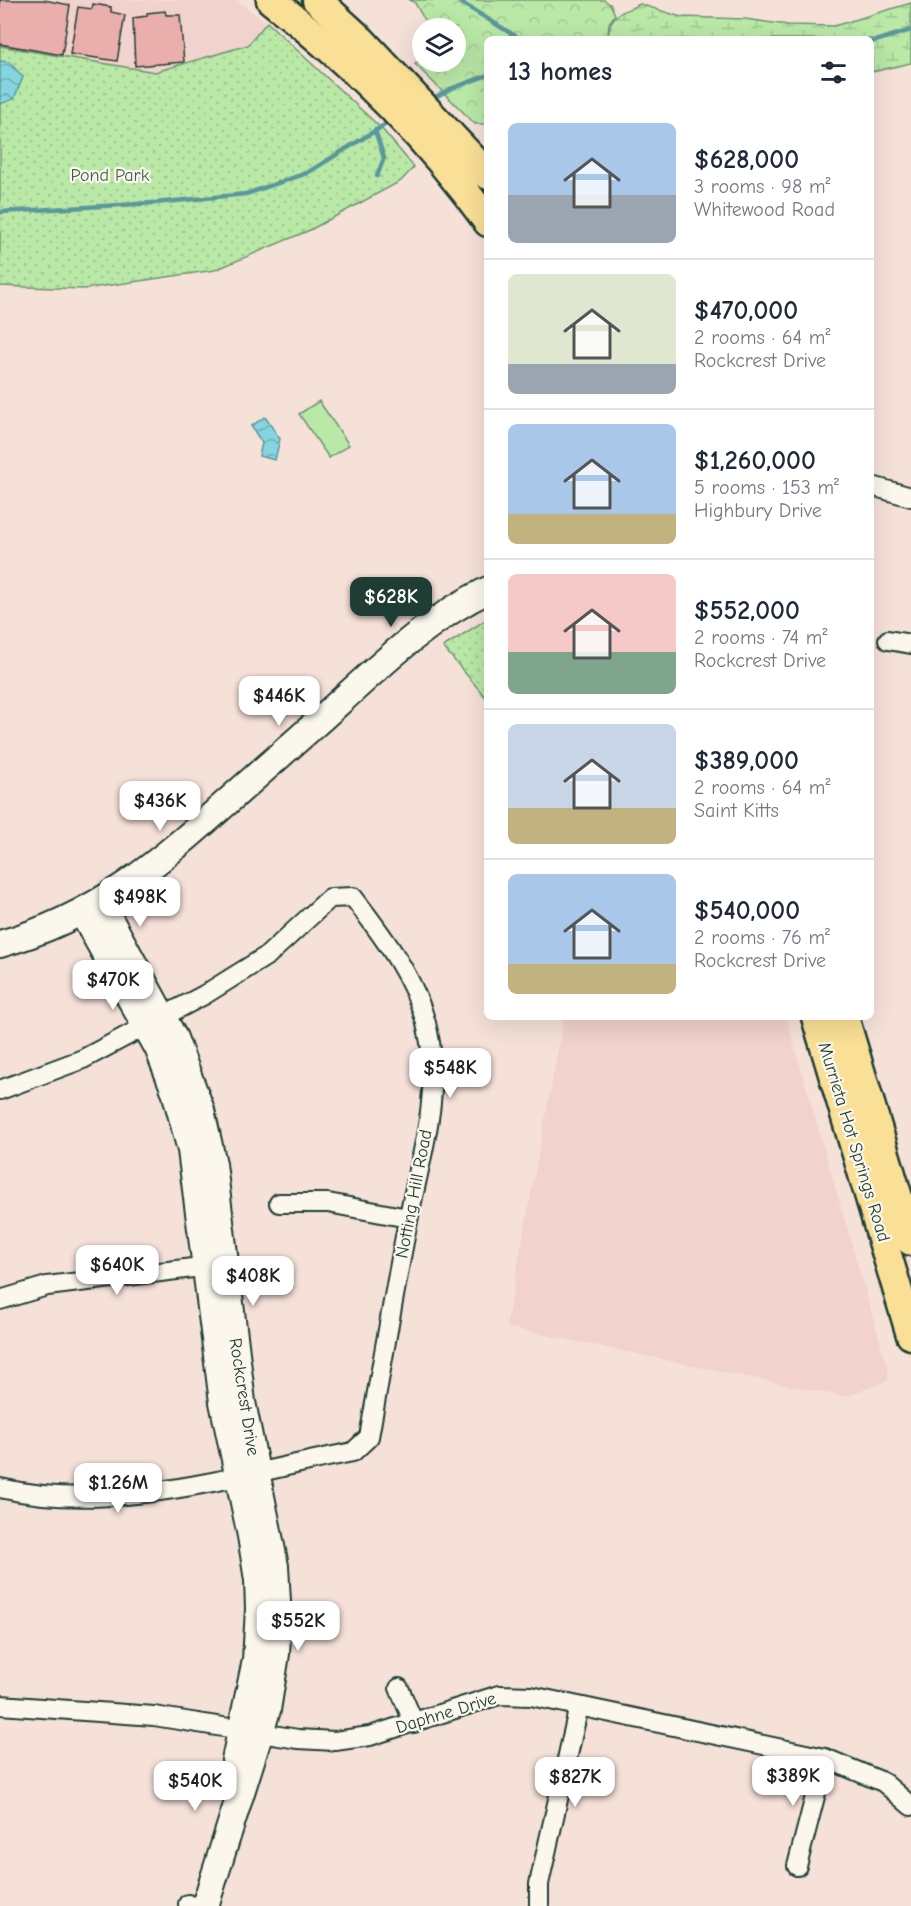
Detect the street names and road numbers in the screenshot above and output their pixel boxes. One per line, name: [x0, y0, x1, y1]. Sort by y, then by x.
street label: Murrieta Hot Springs Road: [814, 1040, 894, 1244]
street label: Notting Hill Road: [391, 1128, 437, 1260]
street label: Rockcrest Drive: [224, 1337, 264, 1457]
street label: Daphne Drive: [393, 1688, 499, 1738]

